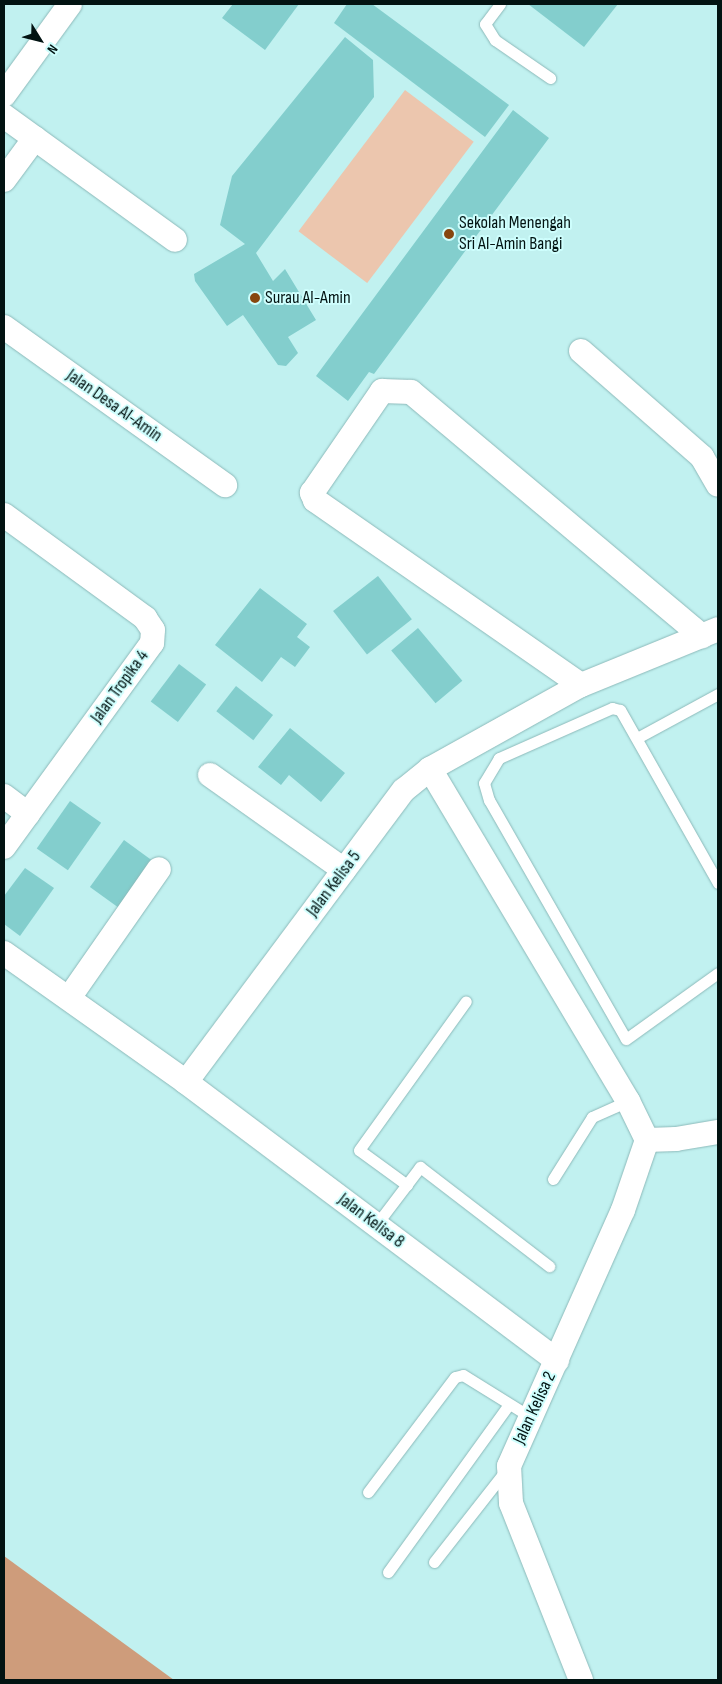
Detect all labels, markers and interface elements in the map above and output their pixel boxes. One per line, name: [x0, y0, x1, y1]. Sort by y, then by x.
north arrow: [15, 15, 65, 65]
text: N: [43, 41, 62, 57]
place label: Sekolah Menengah Sri Al-Amin Bangi: [459, 213, 571, 255]
marker: Sekolah Menengah Sri Al-Amin Bangi: [443, 228, 455, 240]
place label: Surau Al-Amin: [265, 287, 351, 309]
marker: Surau Al-Amin: [249, 292, 261, 304]
street label: Jalan Desa Al-Amin: [62, 365, 166, 447]
street label: Jalan Tropika 4: [86, 646, 154, 728]
street label: Jalan Kelisa 5: [302, 847, 366, 921]
street label: Jalan Kelisa 8: [333, 1189, 409, 1253]
street label: Jalan Kelisa 2: [509, 1368, 561, 1448]

